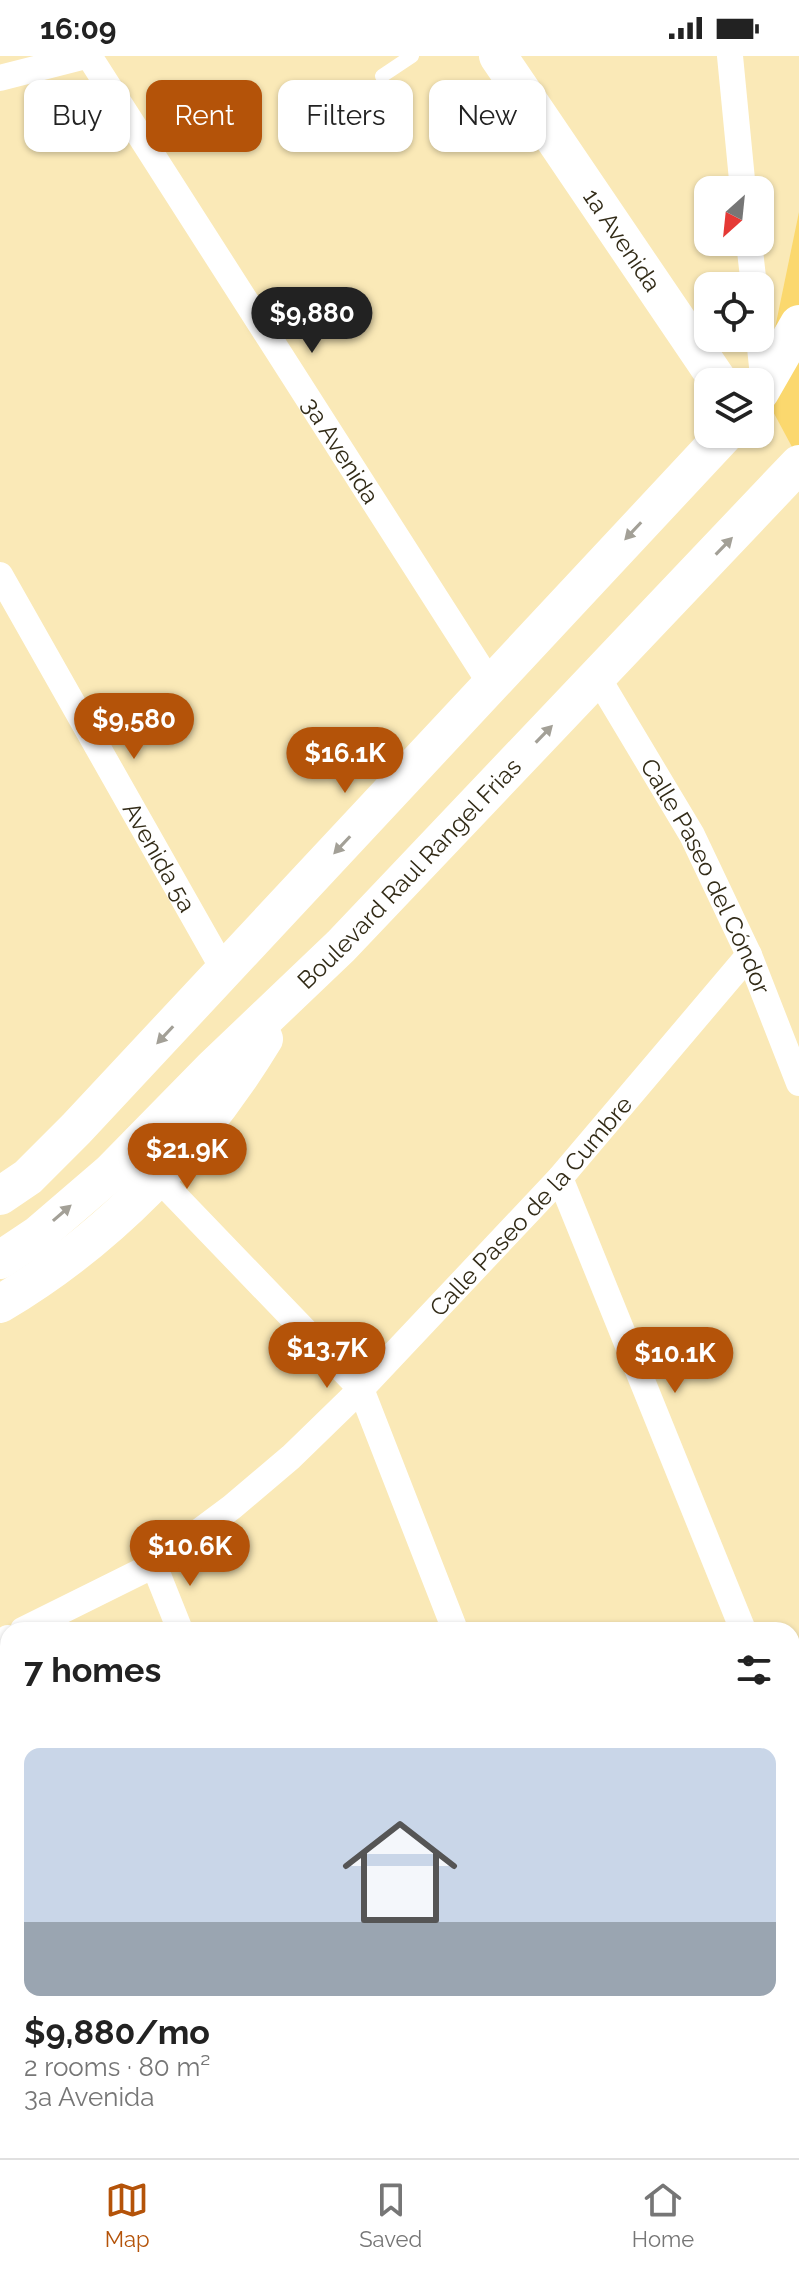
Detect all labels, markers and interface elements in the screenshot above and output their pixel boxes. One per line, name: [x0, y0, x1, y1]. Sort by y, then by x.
text: 16:09: [40, 11, 117, 46]
chip: Buy: [24, 80, 130, 152]
chip: Rent: [146, 80, 262, 152]
chip: Filters: [278, 80, 413, 152]
chip: New: [429, 80, 546, 152]
north arrow: [694, 176, 774, 256]
map controls: [694, 176, 774, 448]
street label: 1a Avenida: [577, 183, 668, 297]
button: locate: [694, 272, 774, 352]
pin: $9,880: [247, 287, 377, 355]
text: $9,880: [269, 298, 355, 328]
button: layers: [694, 368, 774, 448]
street label: 3a Avenida: [296, 392, 386, 509]
one-way arrow: [624, 521, 643, 540]
one-way arrow: [714, 537, 732, 556]
pin: $9,580: [69, 693, 199, 761]
text: $9,580: [92, 704, 176, 734]
one-way arrow: [534, 725, 553, 744]
pin: $16.1K: [280, 727, 410, 795]
text: $16.1K: [304, 738, 386, 768]
street label: Boulevard Raul Rangel Frias: [291, 752, 527, 995]
street label: Calle Paseo del Cóndor: [635, 753, 777, 998]
street label: Avenida 5a: [117, 797, 202, 917]
one-way arrow: [333, 835, 351, 854]
one-way arrow: [156, 1025, 174, 1044]
street label: Calle Paseo de la Cumbre: [423, 1090, 638, 1322]
pin: $21.9K: [122, 1123, 252, 1191]
text: $21.9K: [146, 1134, 228, 1164]
one-way arrow: [52, 1205, 72, 1222]
pin: $13.7K: [262, 1322, 392, 1390]
pin: $10.1K: [610, 1327, 740, 1395]
text: $13.7K: [286, 1333, 368, 1363]
text: $10.1K: [634, 1338, 716, 1368]
pin: $10.6K: [125, 1520, 255, 1588]
text: $10.6K: [148, 1531, 232, 1561]
icon: filters: [732, 1648, 776, 1692]
text: 7 homes: [24, 1650, 161, 1690]
icon: home: [328, 1800, 472, 1944]
text: $9,880/mo: [24, 2012, 210, 2052]
text: 2 rooms · 80 m²: [24, 2052, 210, 2082]
text: 3a Avenida: [24, 2082, 154, 2112]
tab: Map: [105, 2178, 150, 2252]
tab: Saved: [359, 2178, 422, 2252]
tab: Home: [632, 2178, 694, 2252]

